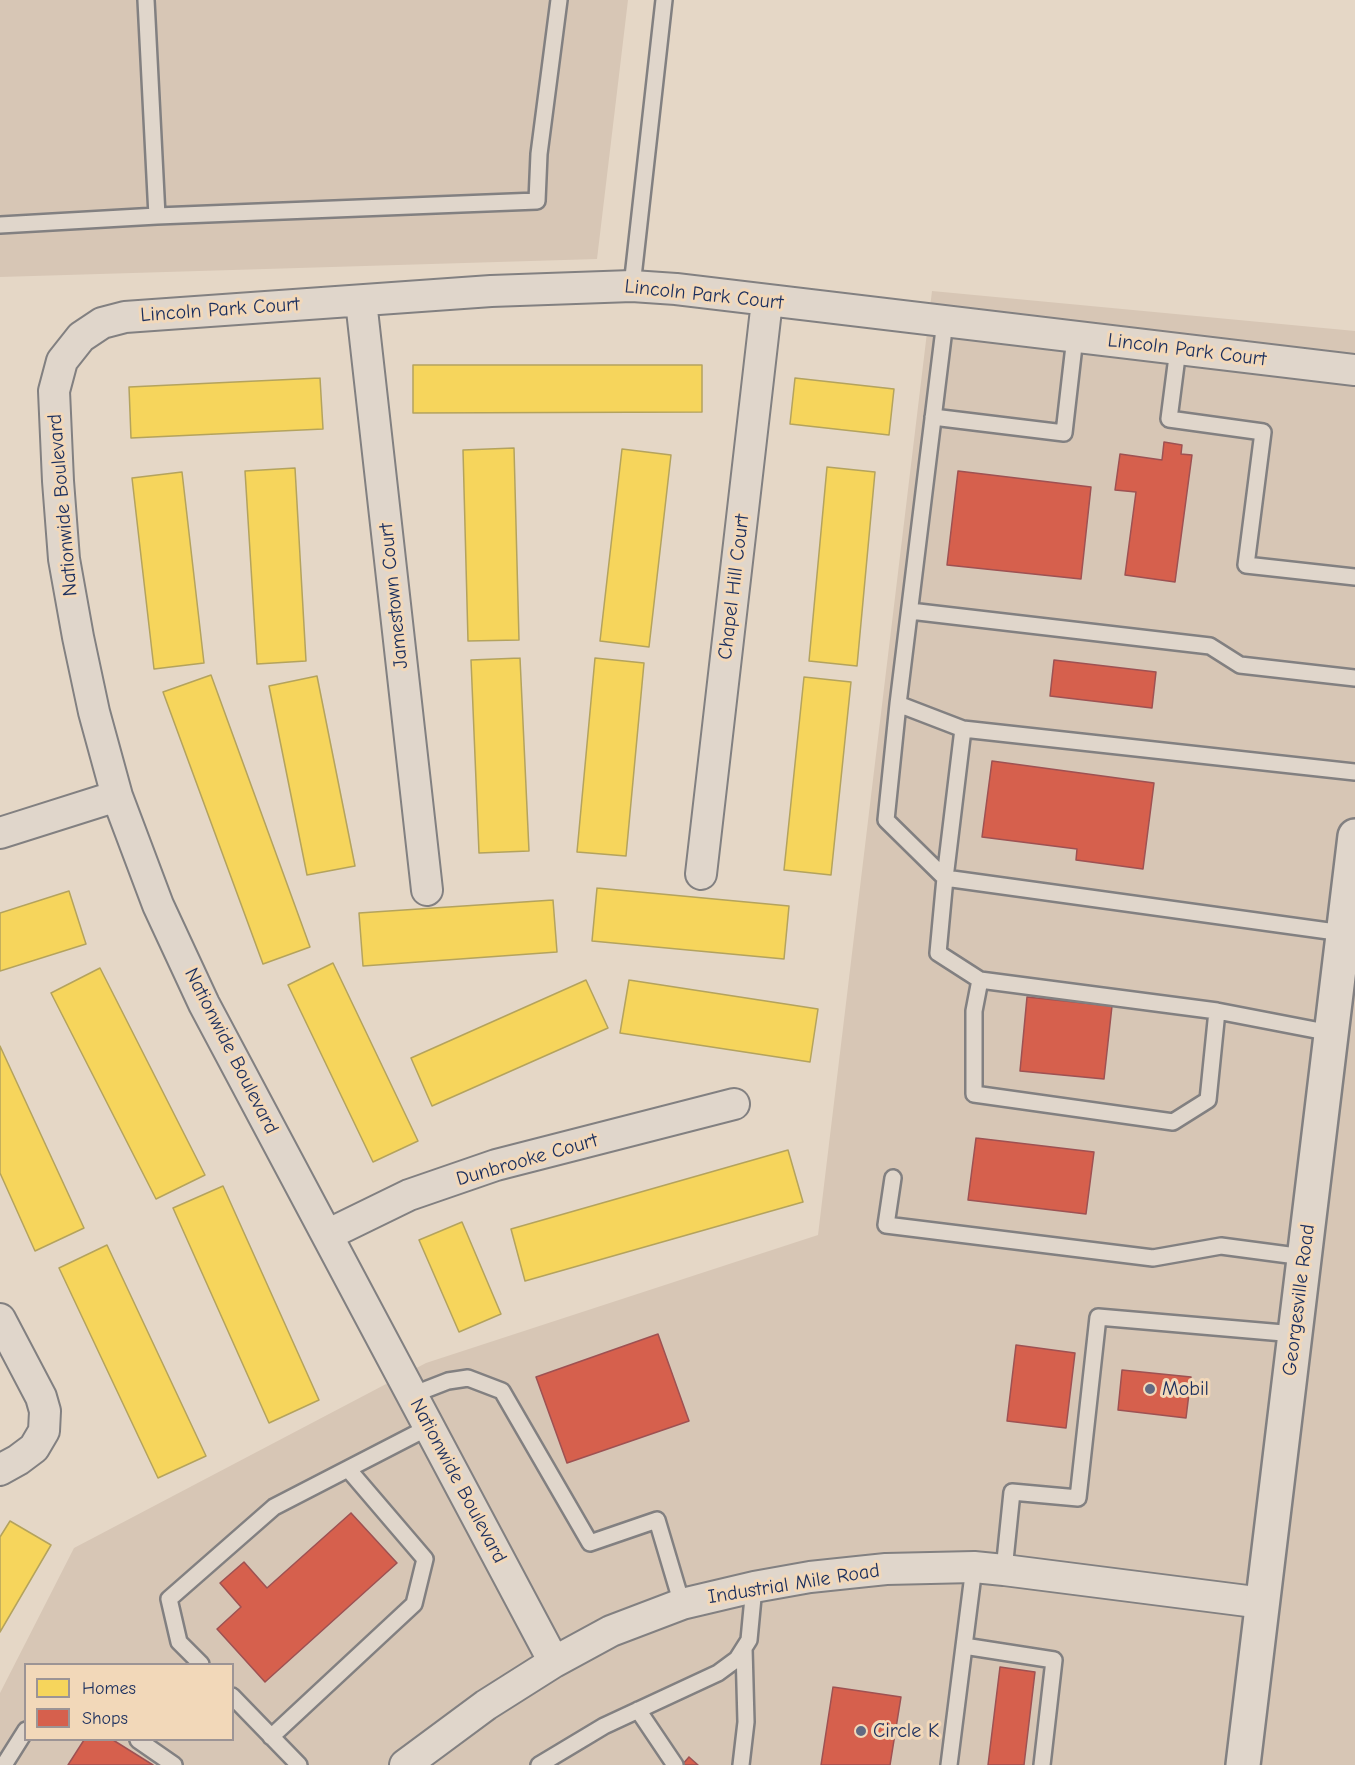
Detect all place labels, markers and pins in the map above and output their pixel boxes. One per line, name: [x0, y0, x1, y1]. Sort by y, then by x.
place label: Mobil: [1162, 1377, 1209, 1401]
marker: Mobil: [1143, 1382, 1157, 1396]
place label: Circle K: [873, 1719, 939, 1743]
marker: Circle K: [854, 1724, 868, 1738]

